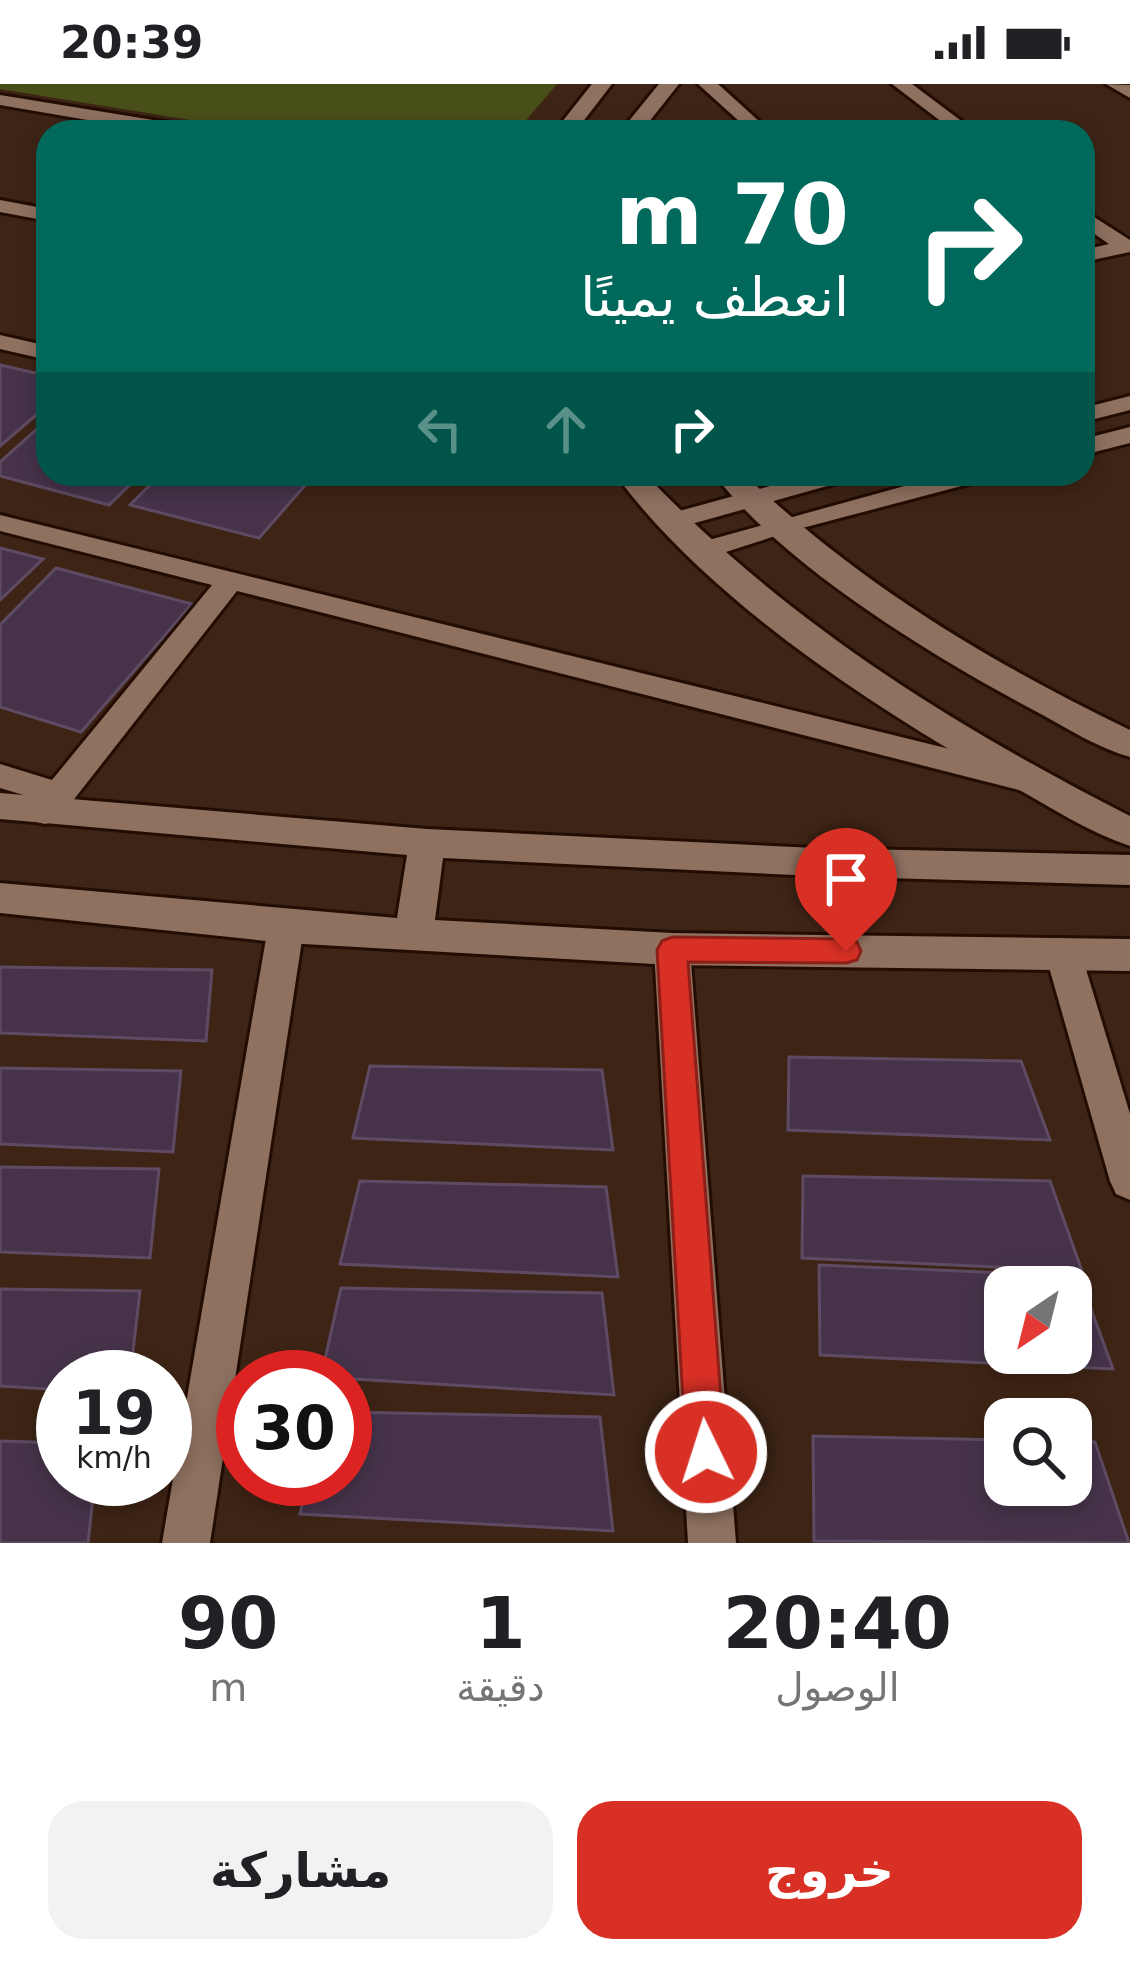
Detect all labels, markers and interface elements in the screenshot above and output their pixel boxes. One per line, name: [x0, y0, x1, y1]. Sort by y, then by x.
text: 20:39: [60, 16, 203, 69]
text: 70 m: [615, 166, 849, 264]
icon: right: [891, 168, 1047, 324]
text: انعطف يمينًا: [580, 266, 849, 329]
icon: left: [407, 396, 473, 462]
icon: ahead: [533, 396, 599, 462]
icon: right: [659, 396, 725, 462]
pin: [795, 828, 897, 951]
icon: arrive: [813, 846, 879, 912]
north arrow: [984, 1266, 1092, 1374]
map controls: [984, 1266, 1092, 1506]
speed limit sign: 30: [216, 1350, 372, 1506]
text: 19: [72, 1378, 156, 1448]
position arrow: [643, 1389, 769, 1515]
button: search: [984, 1398, 1092, 1506]
text: km/h: [76, 1440, 152, 1475]
text: 90: [178, 1581, 278, 1665]
text: 1: [475, 1581, 526, 1665]
text: 20:40: [723, 1581, 952, 1665]
text: m: [209, 1665, 247, 1710]
text: دقيقة: [456, 1665, 545, 1710]
text: الوصول: [775, 1665, 900, 1710]
button: مشاركة: [48, 1801, 553, 1939]
button: خروج: [577, 1801, 1082, 1939]

